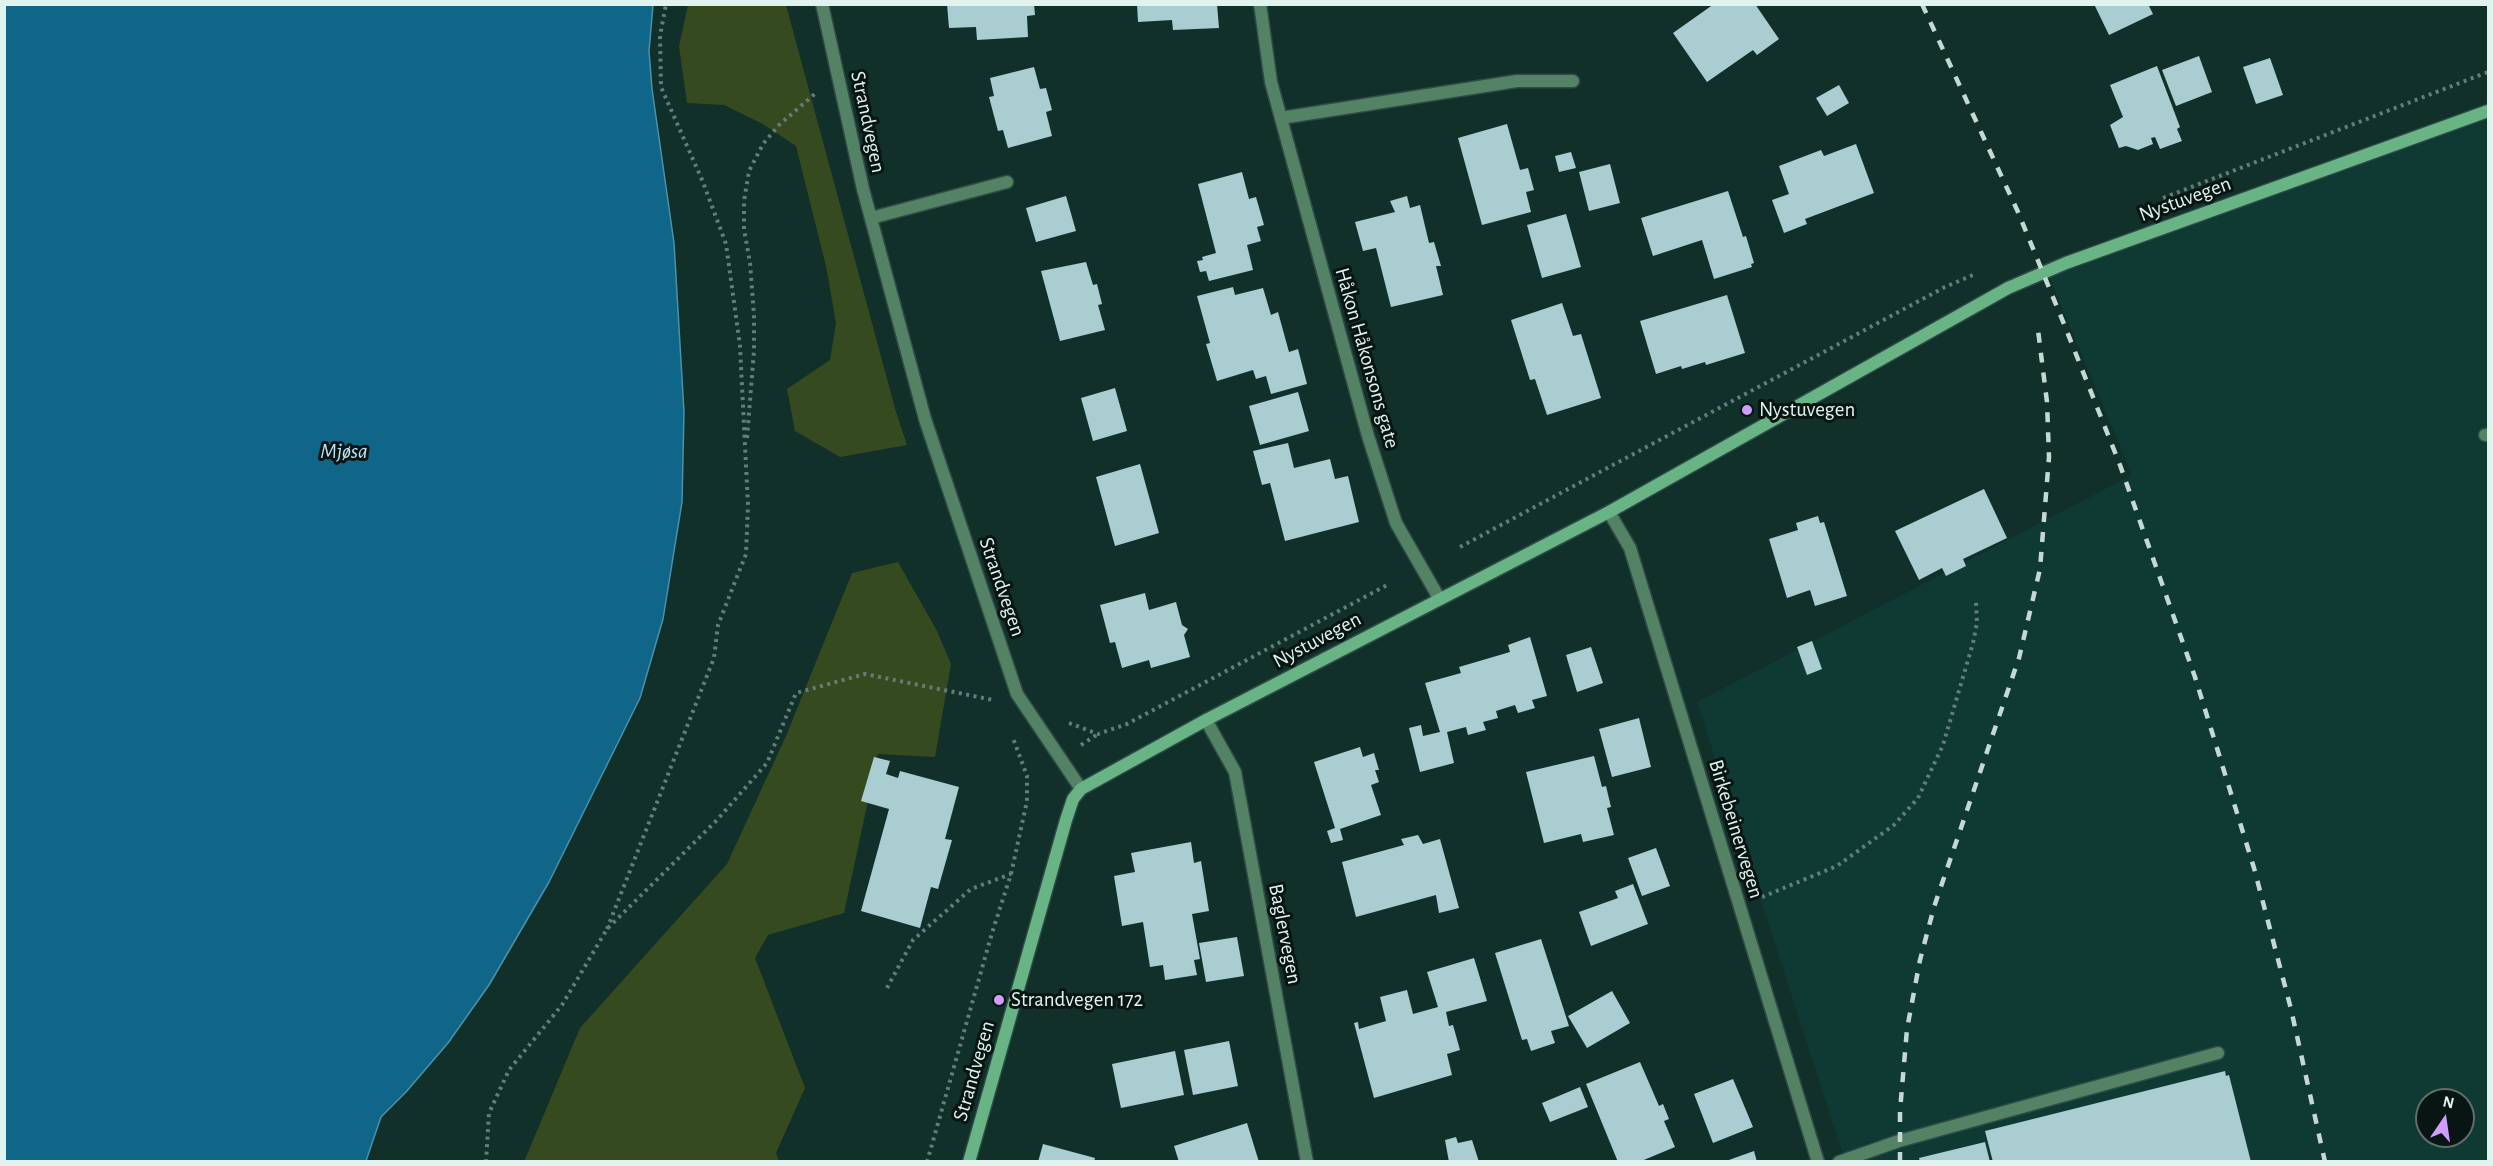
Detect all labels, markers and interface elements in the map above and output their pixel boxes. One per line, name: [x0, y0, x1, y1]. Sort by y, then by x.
street label: Strandvegen: [845, 69, 891, 175]
street label: Nystuvegen: [2135, 171, 2235, 227]
street label: Håkon Håkonsons gate: [1329, 265, 1405, 451]
place label: Nystuvegen: [1759, 397, 1855, 423]
marker: Nystuvegen: [1740, 403, 1754, 417]
water label: Mjøsa: [320, 438, 368, 464]
street label: Strandvegen: [973, 534, 1031, 640]
street label: Nystuvegen: [1269, 606, 1365, 674]
street label: Birkebeinervegen: [1703, 756, 1769, 902]
street label: Baglervegen: [1263, 882, 1307, 986]
place label: Strandvegen 172: [1011, 987, 1143, 1013]
marker: Strandvegen 172: [992, 993, 1006, 1007]
street label: Strandvegen: [948, 1018, 1000, 1124]
north arrow: [2415, 1088, 2475, 1148]
text: N: [2441, 1093, 2456, 1111]

